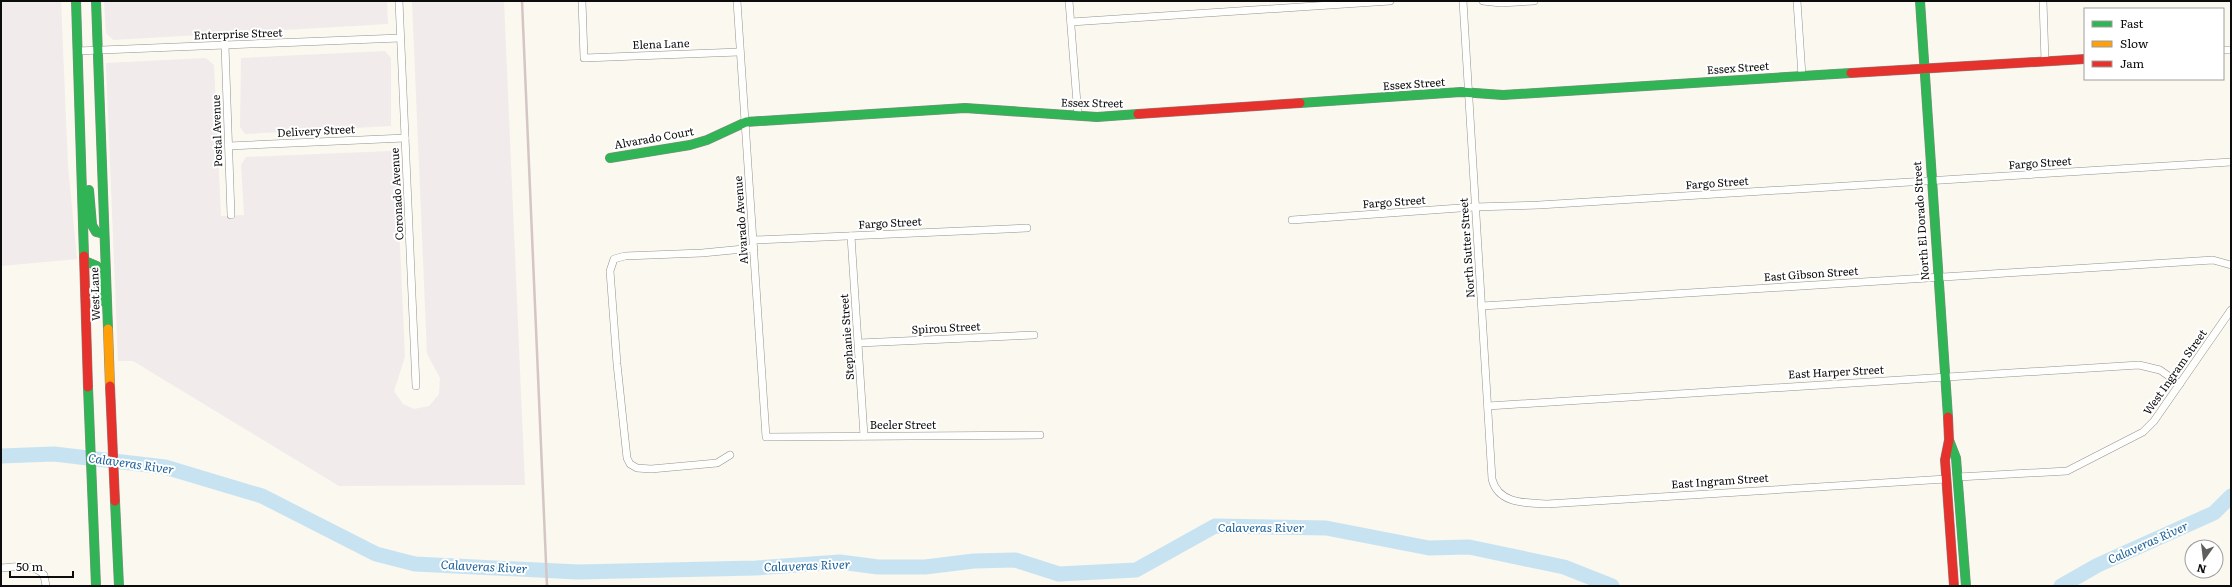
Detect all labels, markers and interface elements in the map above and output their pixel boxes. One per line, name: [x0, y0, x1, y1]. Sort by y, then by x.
legend: [2084, 8, 2224, 80]
text: Fast: [2120, 14, 2144, 32]
street label: Enterprise Street: [193, 23, 283, 43]
street label: Elena Lane: [632, 34, 690, 52]
text: Slow: [2120, 34, 2149, 52]
text: Jam: [2120, 54, 2145, 72]
street label: Essex Street: [1706, 57, 1770, 77]
street label: Essex Street: [1382, 73, 1446, 93]
street label: Essex Street: [1061, 93, 1124, 111]
street label: Postal Avenue: [207, 94, 225, 168]
street label: Delivery Street: [277, 120, 356, 140]
street label: Alvarado Court: [613, 122, 695, 152]
street label: Coronado Avenue: [386, 147, 406, 241]
street label: Fargo Street: [2008, 152, 2073, 172]
street label: North El Dorado Street: [1908, 160, 1932, 281]
street label: Fargo Street: [1685, 172, 1750, 192]
street label: Alvarado Avenue: [729, 175, 751, 265]
street label: Fargo Street: [1362, 191, 1427, 211]
street label: North Sutter Street: [1454, 197, 1477, 299]
street label: Fargo Street: [858, 212, 923, 232]
street label: East Gibson Street: [1763, 262, 1859, 284]
street label: West Lane: [85, 267, 103, 321]
street label: Stephanie Street: [835, 293, 857, 381]
street label: Spirou Street: [911, 317, 981, 337]
street label: West Ingram Street: [2139, 325, 2210, 418]
street label: East Harper Street: [1788, 360, 1885, 381]
street label: Beeler Street: [870, 416, 937, 432]
water label: Calaveras River: [87, 448, 176, 478]
street label: East Ingram Street: [1671, 469, 1770, 491]
water label: Calaveras River: [2104, 516, 2191, 568]
water label: Calaveras River: [1218, 518, 1305, 536]
north arrow: [2184, 539, 2224, 579]
scale bar: [10, 553, 73, 579]
water label: Calaveras River: [763, 554, 851, 576]
water label: Calaveras River: [440, 555, 528, 577]
text: 50 m: [16, 557, 43, 575]
text: N: [2195, 561, 2208, 579]

